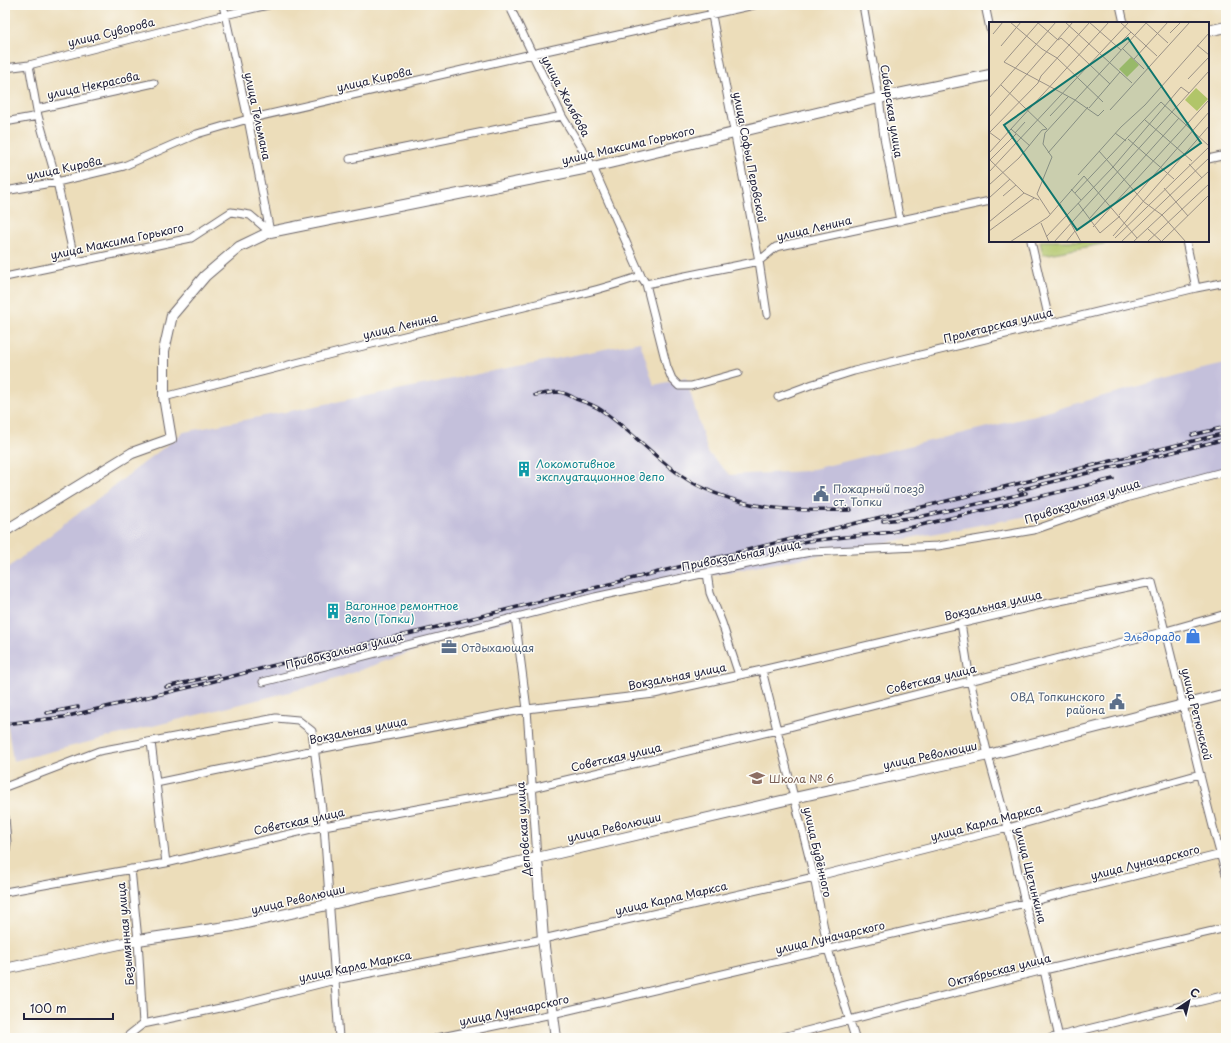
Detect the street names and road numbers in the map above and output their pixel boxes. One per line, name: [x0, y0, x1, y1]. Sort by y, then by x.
street label: улица Суворова: [66, 13, 156, 51]
street label: улица Желябова: [537, 52, 595, 140]
street label: улица Кирова: [335, 62, 413, 96]
street label: Сибирская улица: [876, 63, 908, 159]
street label: улица Некрасова: [45, 67, 141, 103]
street label: улица Тельмана: [240, 70, 276, 162]
street label: улица Софьи Перовской: [729, 90, 771, 224]
street label: улица Максима Горького: [560, 121, 696, 169]
street label: улица Кирова: [25, 152, 103, 184]
street label: улица Ленина: [775, 211, 853, 245]
street label: улица Максима Горького: [49, 219, 185, 263]
street label: Пролетарская улица: [941, 303, 1055, 347]
street label: улица Ленина: [361, 309, 439, 343]
street label: Привокзальная улица: [1022, 474, 1142, 528]
street label: Привокзальная улица: [680, 535, 802, 575]
street label: Вокзальная улица: [943, 585, 1044, 624]
street label: Привокзальная улица: [283, 627, 405, 673]
street label: Вокзальная улица: [626, 658, 728, 694]
street label: Советская улица: [884, 660, 978, 698]
street label: улица Ретюнской: [1177, 666, 1217, 762]
street label: Вокзальная улица: [307, 712, 409, 748]
street label: улица Революции: [881, 737, 979, 773]
street label: Советская улица: [569, 738, 663, 776]
street label: Деповская улица: [511, 781, 535, 878]
street label: улица Карла Маркса: [928, 799, 1044, 845]
street label: Советская улица: [252, 803, 346, 839]
street label: улица Будённого: [799, 805, 837, 899]
street label: улица Революции: [565, 808, 663, 846]
street label: улица Щетинкина: [1011, 825, 1051, 925]
street label: улица Луначарского: [1089, 840, 1201, 884]
street label: улица Карла Маркса: [613, 877, 729, 919]
street label: улица Революции: [249, 880, 347, 918]
street label: Безымянная улица: [112, 882, 138, 986]
street label: улица Луначарского: [774, 916, 886, 958]
street label: улица Карла Маркса: [297, 946, 413, 986]
street label: Октябрьская улица: [946, 949, 1052, 991]
street label: улица Луначарского: [458, 990, 570, 1030]

